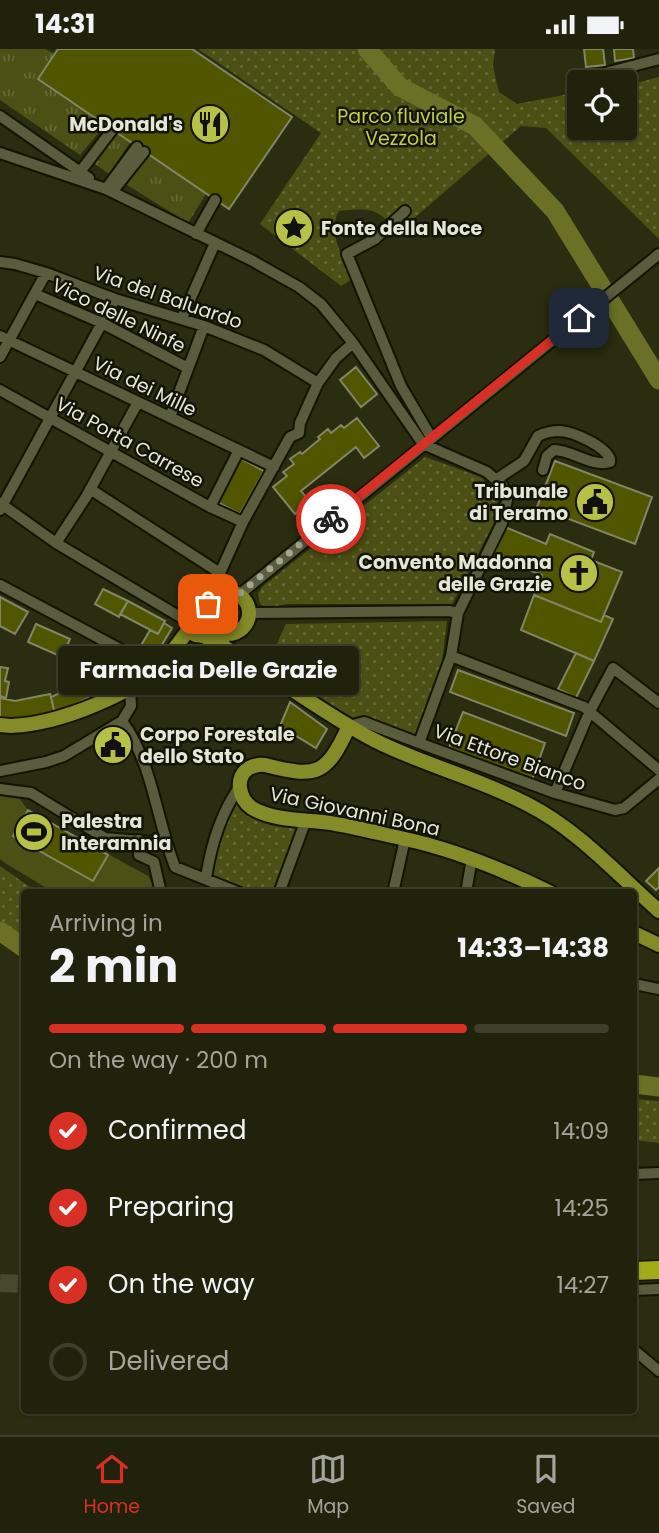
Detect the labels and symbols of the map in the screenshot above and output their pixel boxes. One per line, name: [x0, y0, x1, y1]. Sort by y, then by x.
restaurant icon: McDonald's: [189, 103, 231, 145]
park label: Parco fluviale Vezzola: [337, 103, 465, 152]
place label: McDonald's: [69, 111, 183, 138]
place icon: Fonte della Noce: [273, 207, 315, 249]
place label: Fonte della Noce: [321, 215, 482, 242]
street label: Via del Baluardo: [90, 259, 246, 336]
street label: Vico delle Ninfe: [48, 271, 190, 359]
pin: [549, 288, 609, 348]
street label: Via dei Mille: [89, 350, 201, 423]
street label: Via Porta Carrese: [51, 390, 209, 494]
place label: Tribunale di Teramo: [469, 478, 568, 527]
public building icon: Tribunale di Teramo: [574, 481, 616, 523]
courier: [296, 484, 366, 554]
place label: Convento Madonna delle Grazie: [359, 549, 552, 598]
church icon: Convento Madonna delle Grazie: [558, 552, 600, 594]
pin: [178, 574, 238, 634]
callout: Farmacia Delle Grazie: [58, 646, 358, 695]
street label: Via Ettore Bianco: [430, 717, 590, 798]
place label: Corpo Forestale dello Stato: [140, 721, 295, 770]
public building icon: Corpo Forestale dello Stato: [92, 724, 134, 766]
street label: Via Giovanni Bona: [267, 780, 443, 843]
place label: Palestra Interamnia: [61, 808, 171, 857]
sports icon: Palestra Interamnia: [13, 811, 55, 853]

